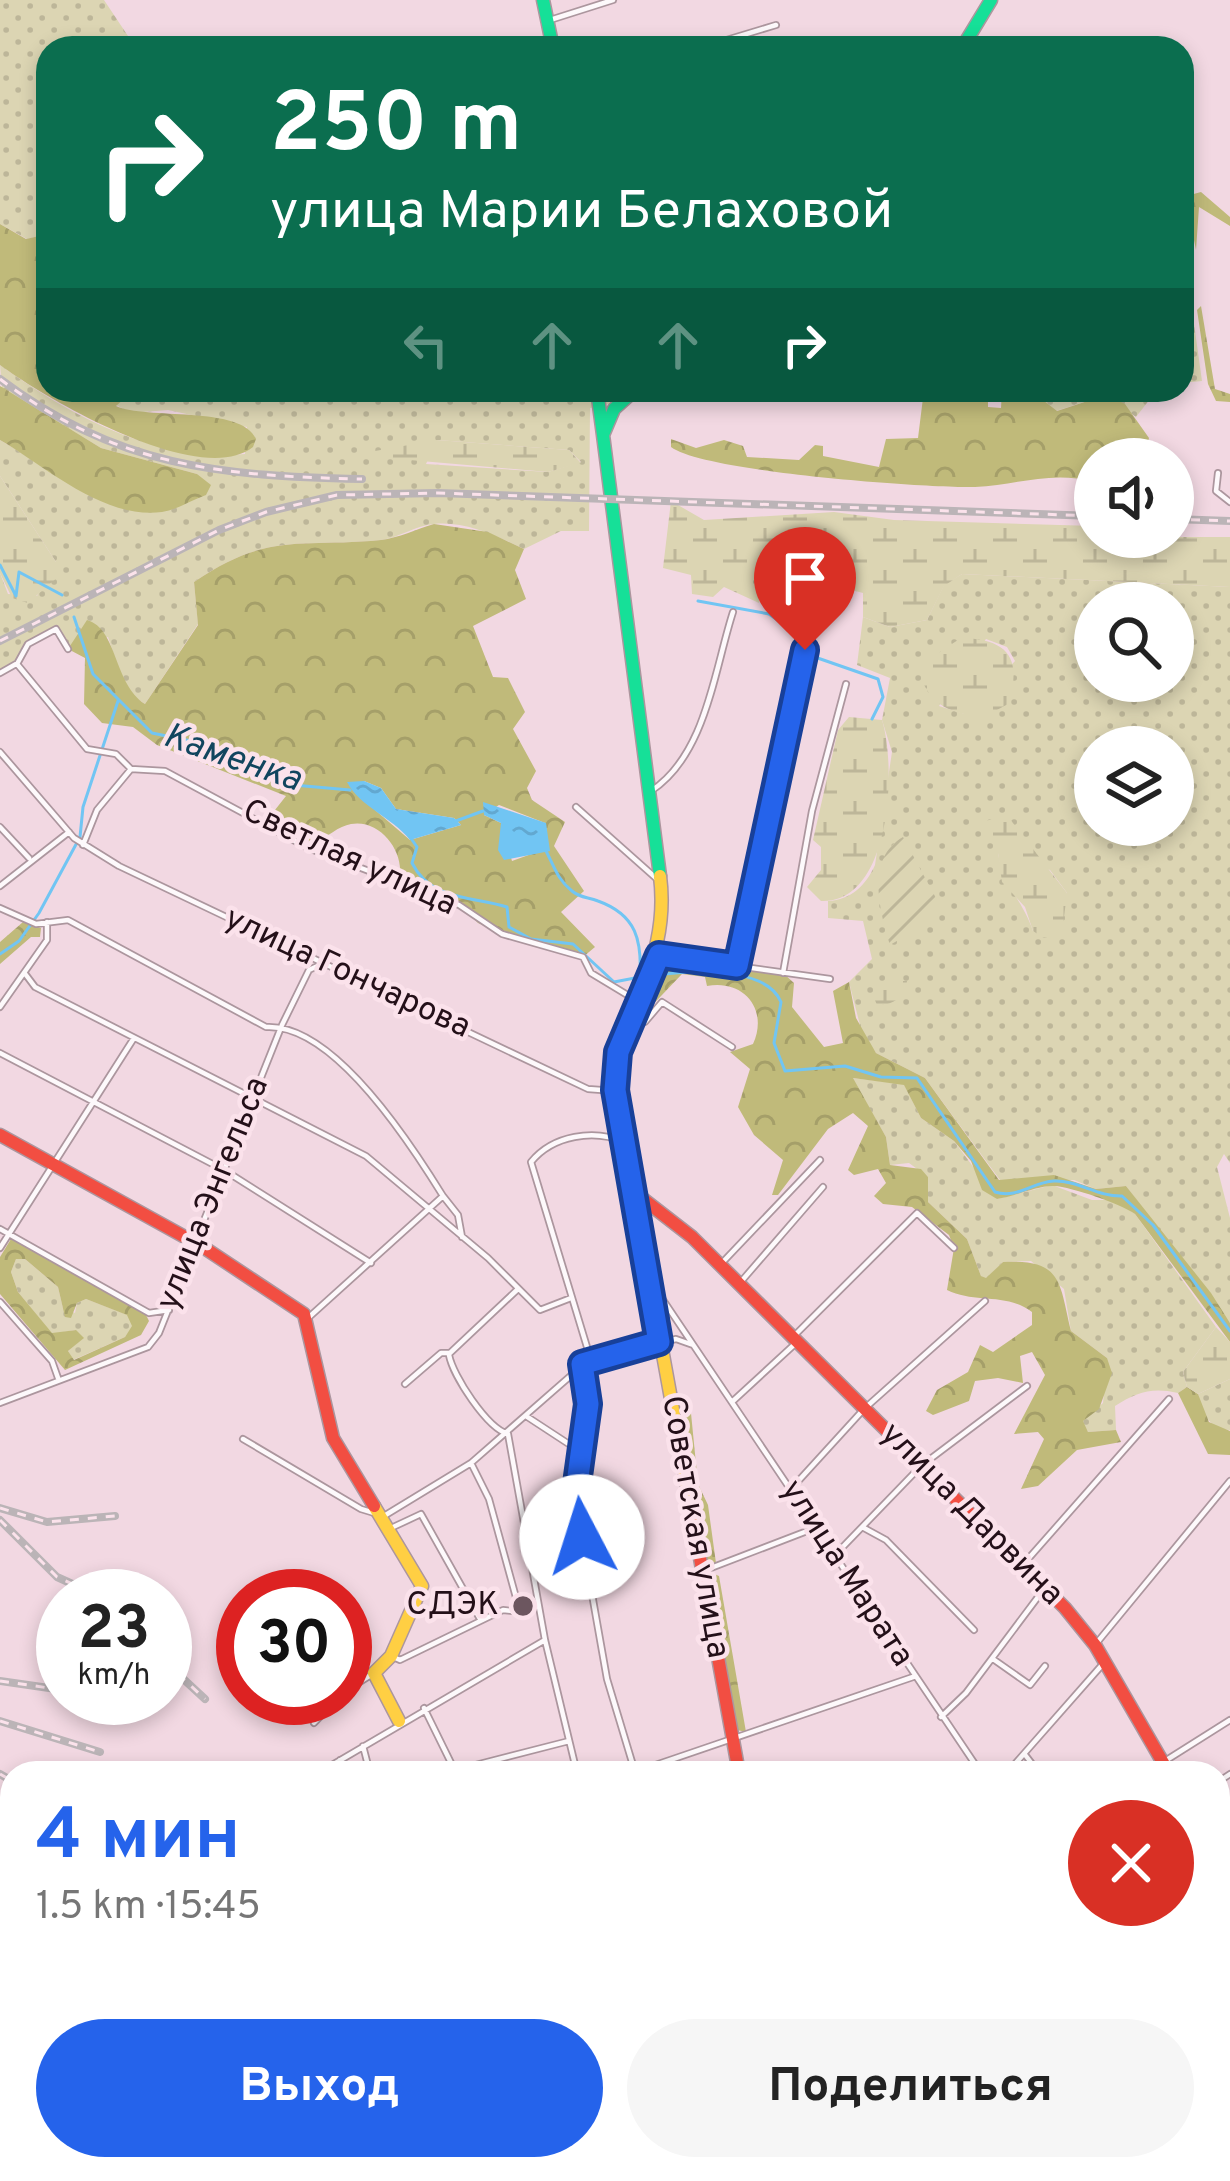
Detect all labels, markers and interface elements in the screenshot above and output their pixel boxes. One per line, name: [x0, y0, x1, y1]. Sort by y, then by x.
text: 250 m: [270, 75, 522, 181]
icon: right: [72, 84, 228, 240]
text: улица Марии Белаховой: [270, 179, 893, 248]
icon: left: [393, 312, 459, 378]
icon: ahead: [519, 312, 585, 378]
icon: ahead: [645, 312, 711, 378]
icon: right: [771, 312, 837, 378]
map controls: [1074, 438, 1194, 846]
button: sound: [1074, 438, 1194, 558]
pin: [754, 527, 856, 650]
icon: arrive: [772, 545, 838, 611]
button: search: [1074, 582, 1194, 702]
water label: Каменка: [157, 714, 307, 804]
button: layers: [1074, 726, 1194, 846]
street label: Светлая улица: [235, 791, 463, 927]
street label: улица Гончарова: [217, 899, 477, 1049]
street label: улица Энгельса: [148, 1071, 280, 1317]
street label: Советская улица: [650, 1392, 738, 1662]
street label: улица Дарвина: [870, 1414, 1072, 1616]
street label: улица Марата: [770, 1472, 922, 1676]
position arrow: [519, 1474, 645, 1600]
speed limit sign: 30: [216, 1569, 372, 1725]
place label: СДЭК: [406, 1585, 499, 1627]
marker: СДЭК: [510, 1593, 536, 1619]
text: 23: [78, 1594, 150, 1670]
text: km/h: [78, 1658, 150, 1695]
text: 4 мин: [36, 1793, 241, 1885]
button: close: [1068, 1800, 1194, 1926]
text: 1.5 km · 15:45: [36, 1884, 261, 1933]
button: Выход: [36, 2019, 603, 2157]
button: Поделиться: [627, 2019, 1194, 2157]

